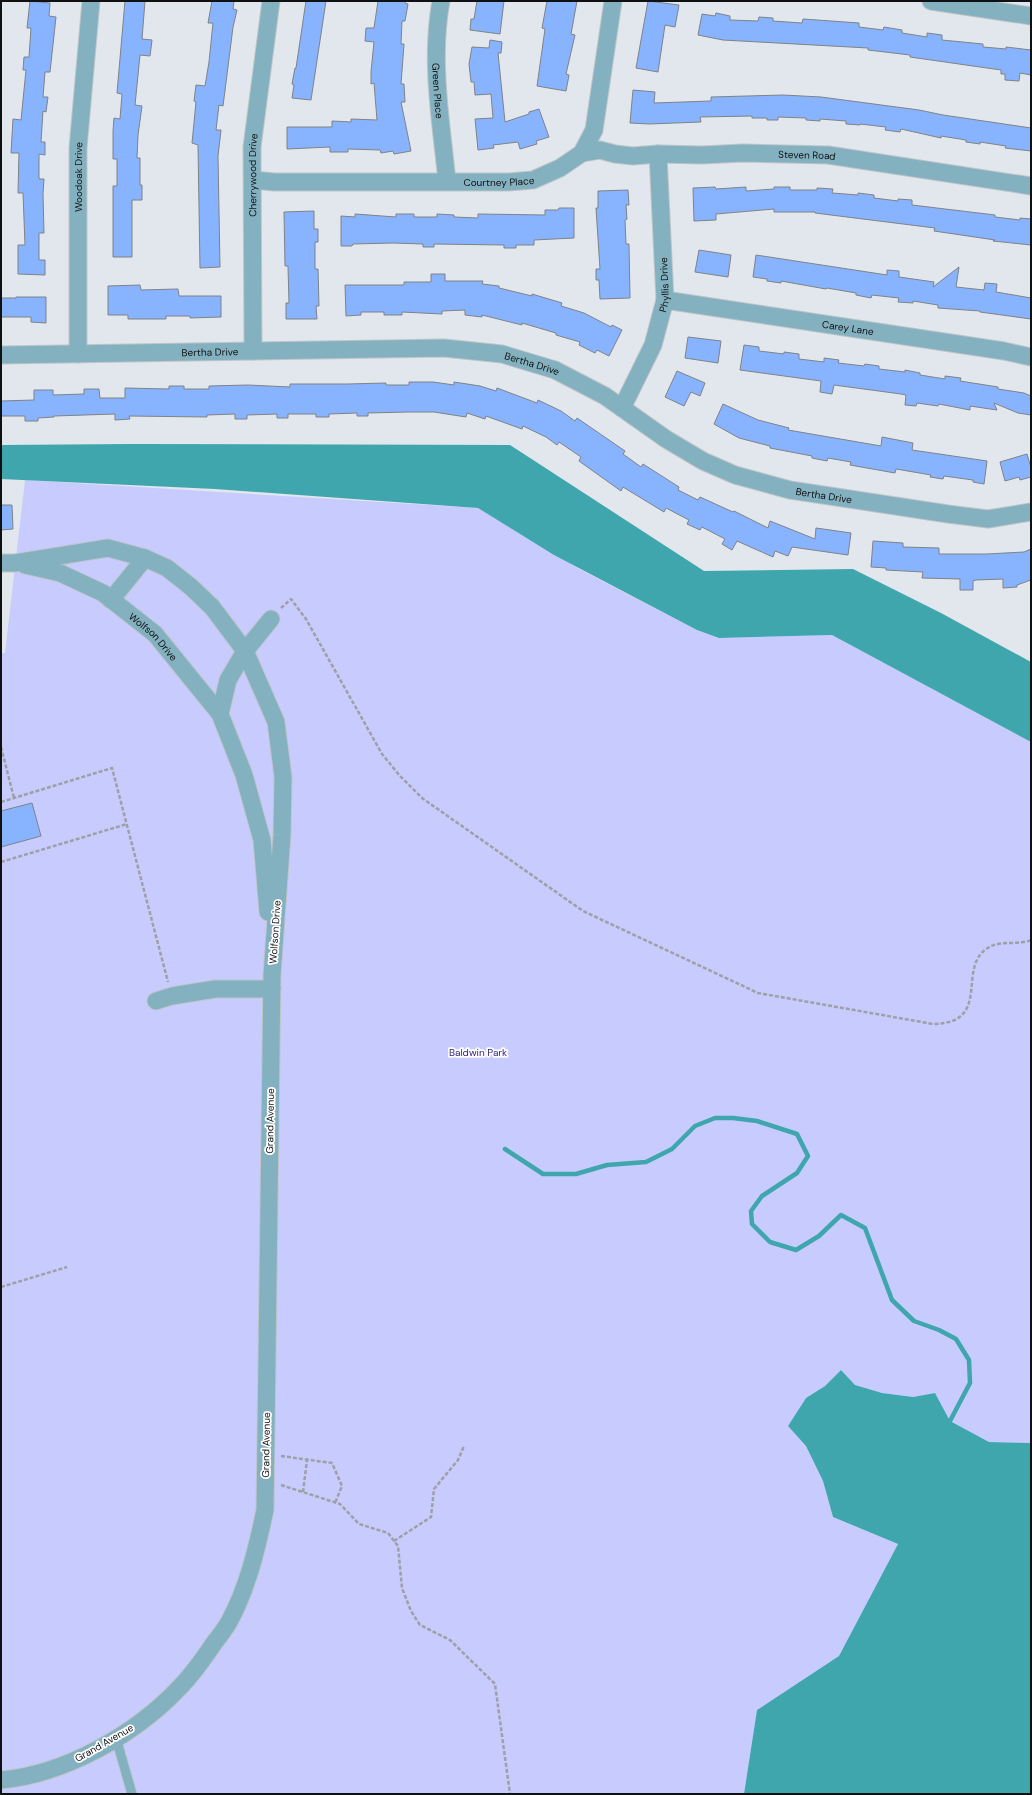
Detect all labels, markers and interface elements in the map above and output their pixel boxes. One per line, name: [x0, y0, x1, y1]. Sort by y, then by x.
street label: Green Place: [430, 63, 447, 119]
street label: Cherrywood Drive: [245, 132, 260, 217]
street label: Woodoak Drive: [72, 141, 85, 212]
street label: Steven Road: [778, 147, 837, 163]
street label: Courtney Place: [463, 173, 535, 189]
street label: Phyllis Drive: [656, 257, 672, 314]
street label: Carey Lane: [821, 317, 875, 338]
street label: Bertha Drive: [181, 345, 239, 359]
street label: Bertha Drive: [503, 349, 562, 378]
street label: Bertha Drive: [795, 484, 853, 506]
street label: Wolfson Drive: [126, 609, 181, 663]
street label: Wolfson Drive: [266, 900, 284, 964]
park label: Baldwin Park: [449, 1046, 507, 1059]
street label: Grand Avenue: [263, 1088, 277, 1154]
street label: Grand Avenue: [259, 1412, 273, 1478]
street label: Grand Avenue: [72, 1721, 136, 1765]

